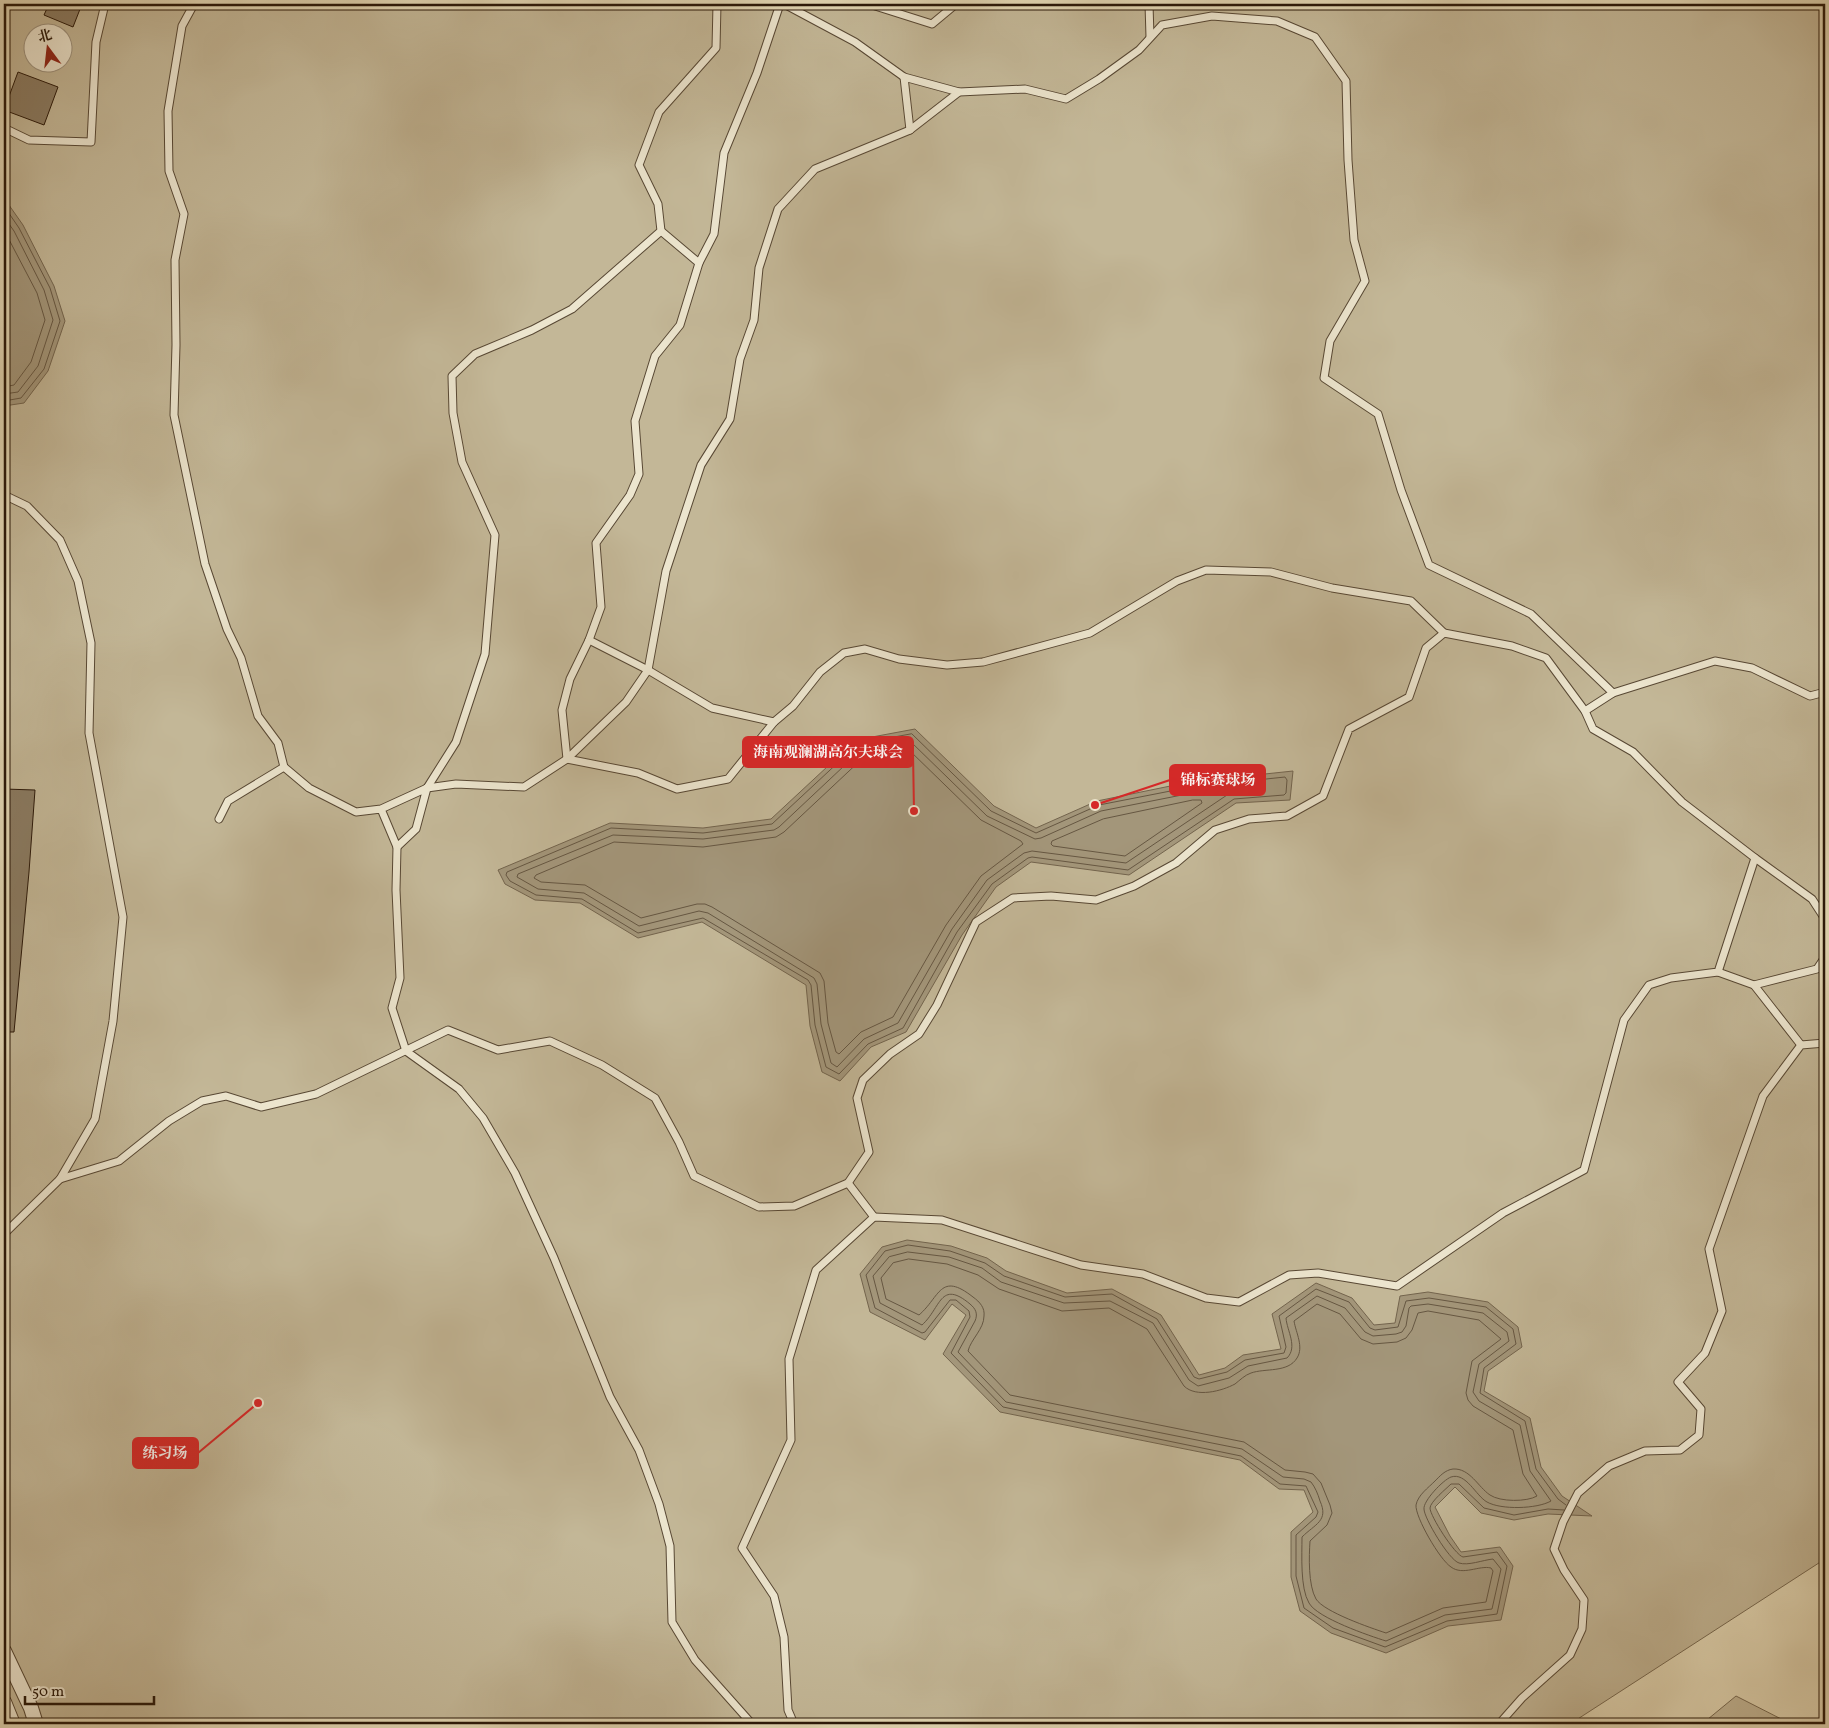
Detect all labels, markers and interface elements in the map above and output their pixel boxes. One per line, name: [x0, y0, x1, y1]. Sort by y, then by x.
north arrow: [22, 22, 72, 72]
text: 北: [36, 26, 54, 48]
callout: 海南观澜湖高尔夫球会: [743, 737, 913, 767]
text: 海南观澜湖高尔夫球会: [753, 743, 903, 764]
callout: 锦标赛球场: [1170, 765, 1265, 795]
text: 锦标赛球场: [1180, 771, 1256, 792]
callout: 练习场: [133, 1438, 198, 1468]
text: 练习场: [142, 1444, 188, 1465]
scale bar: [25, 1673, 154, 1705]
text: 50 m: [32, 1682, 64, 1703]

